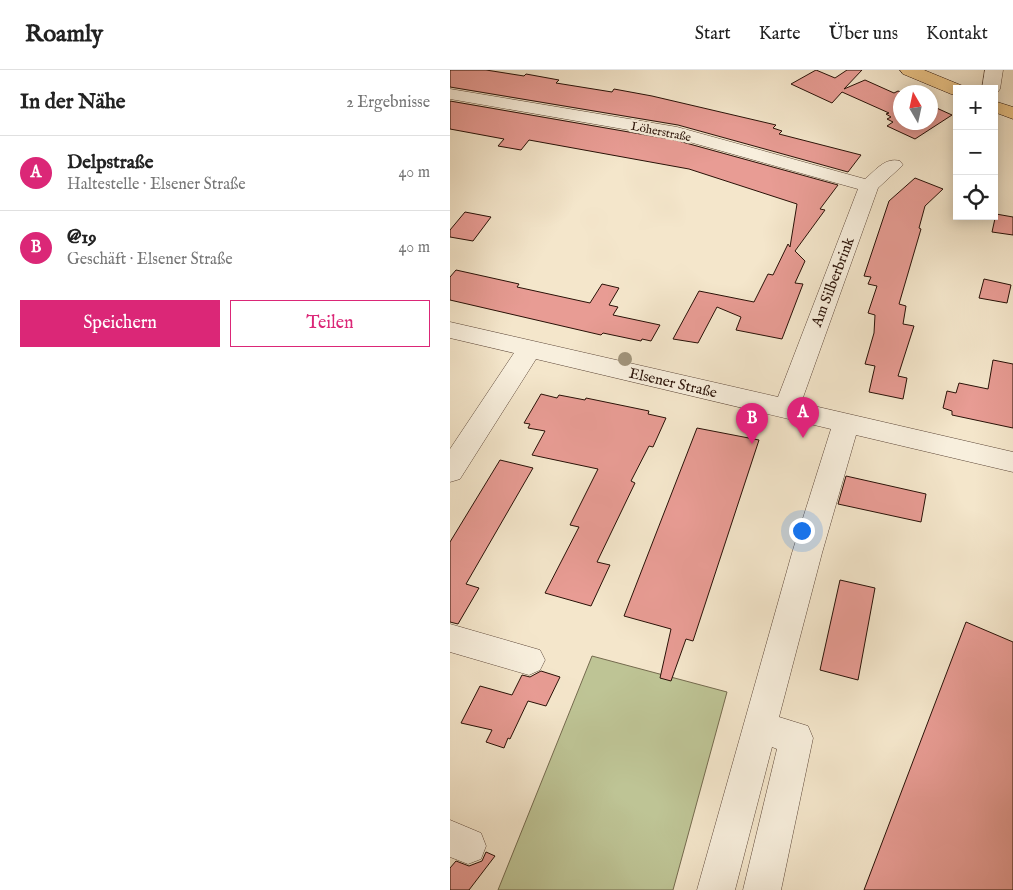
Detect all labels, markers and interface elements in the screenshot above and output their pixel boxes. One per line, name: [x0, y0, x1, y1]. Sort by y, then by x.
text: Roamly: [25, 19, 103, 50]
text: Start: [695, 23, 731, 46]
text: Karte: [759, 23, 801, 46]
text: Über uns: [829, 23, 898, 46]
text: Kontakt: [926, 23, 988, 46]
north arrow: [893, 85, 938, 130]
map controls: [953, 85, 998, 220]
button: +: [953, 85, 998, 130]
text: In der Nähe: [20, 89, 126, 116]
text: 2 Ergebnisse: [346, 93, 430, 113]
street label: Löherstraße: [630, 119, 693, 145]
button: −: [953, 130, 998, 175]
text: Delpstraße: [67, 151, 153, 175]
text: A: [31, 163, 41, 183]
text: 40 m: [398, 163, 430, 183]
text: Haltestelle · Elsener Straße: [67, 175, 246, 195]
button: locate: [953, 175, 998, 220]
text: @19: [67, 226, 97, 250]
street label: Am Silberbrink: [807, 233, 859, 331]
text: B: [31, 238, 41, 258]
text: 40 m: [398, 238, 430, 258]
text: Geschäft · Elsener Straße: [67, 250, 233, 270]
button: Speichern: [20, 300, 220, 347]
button: Teilen: [230, 300, 430, 347]
street label: Elsener Straße: [627, 364, 719, 402]
pin: A: [787, 397, 819, 438]
pin: B: [736, 403, 768, 444]
your location: [789, 518, 815, 544]

